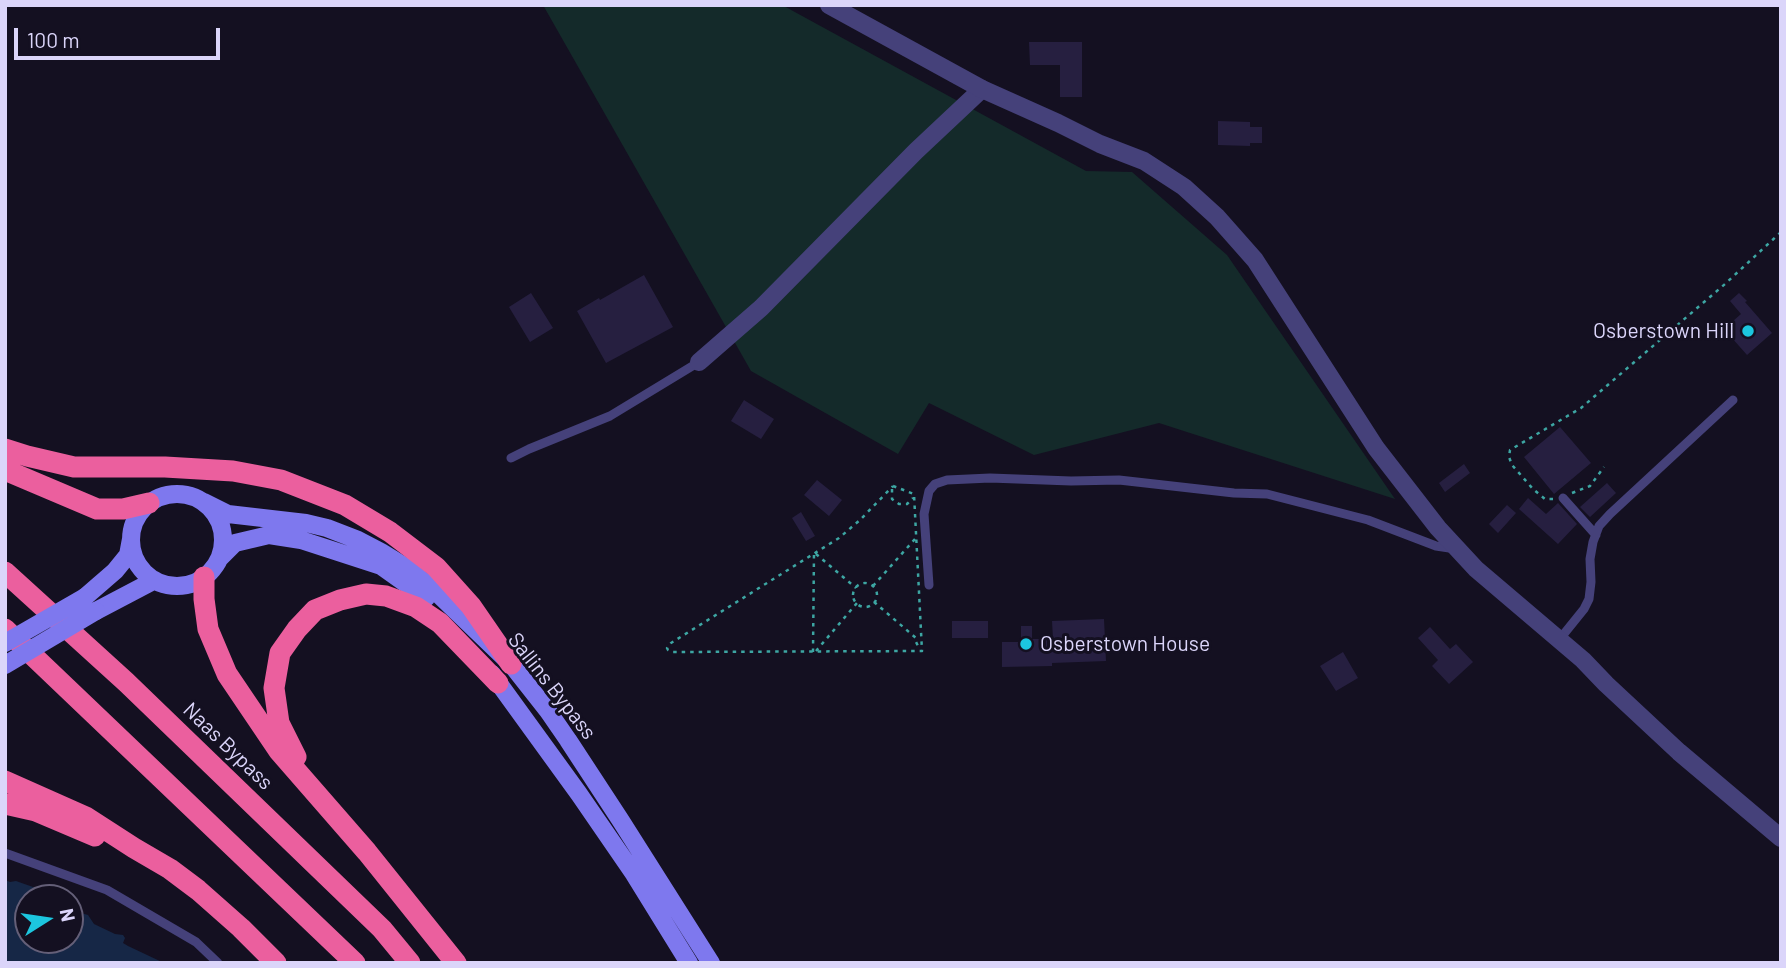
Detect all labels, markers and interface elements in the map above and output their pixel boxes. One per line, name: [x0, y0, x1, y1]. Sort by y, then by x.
scale bar: [18, 14, 224, 58]
text: 100 m: [27, 27, 80, 52]
place label: Osberstown Hill: [1593, 318, 1734, 344]
marker: Osberstown Hill: [1740, 323, 1756, 339]
street label: Sallins Bypass: [503, 628, 601, 744]
place label: Osberstown House: [1040, 631, 1210, 657]
marker: Osberstown House: [1018, 636, 1034, 652]
street label: Naas Bypass: [178, 697, 278, 795]
north arrow: [14, 884, 84, 954]
text: N: [56, 906, 81, 924]

